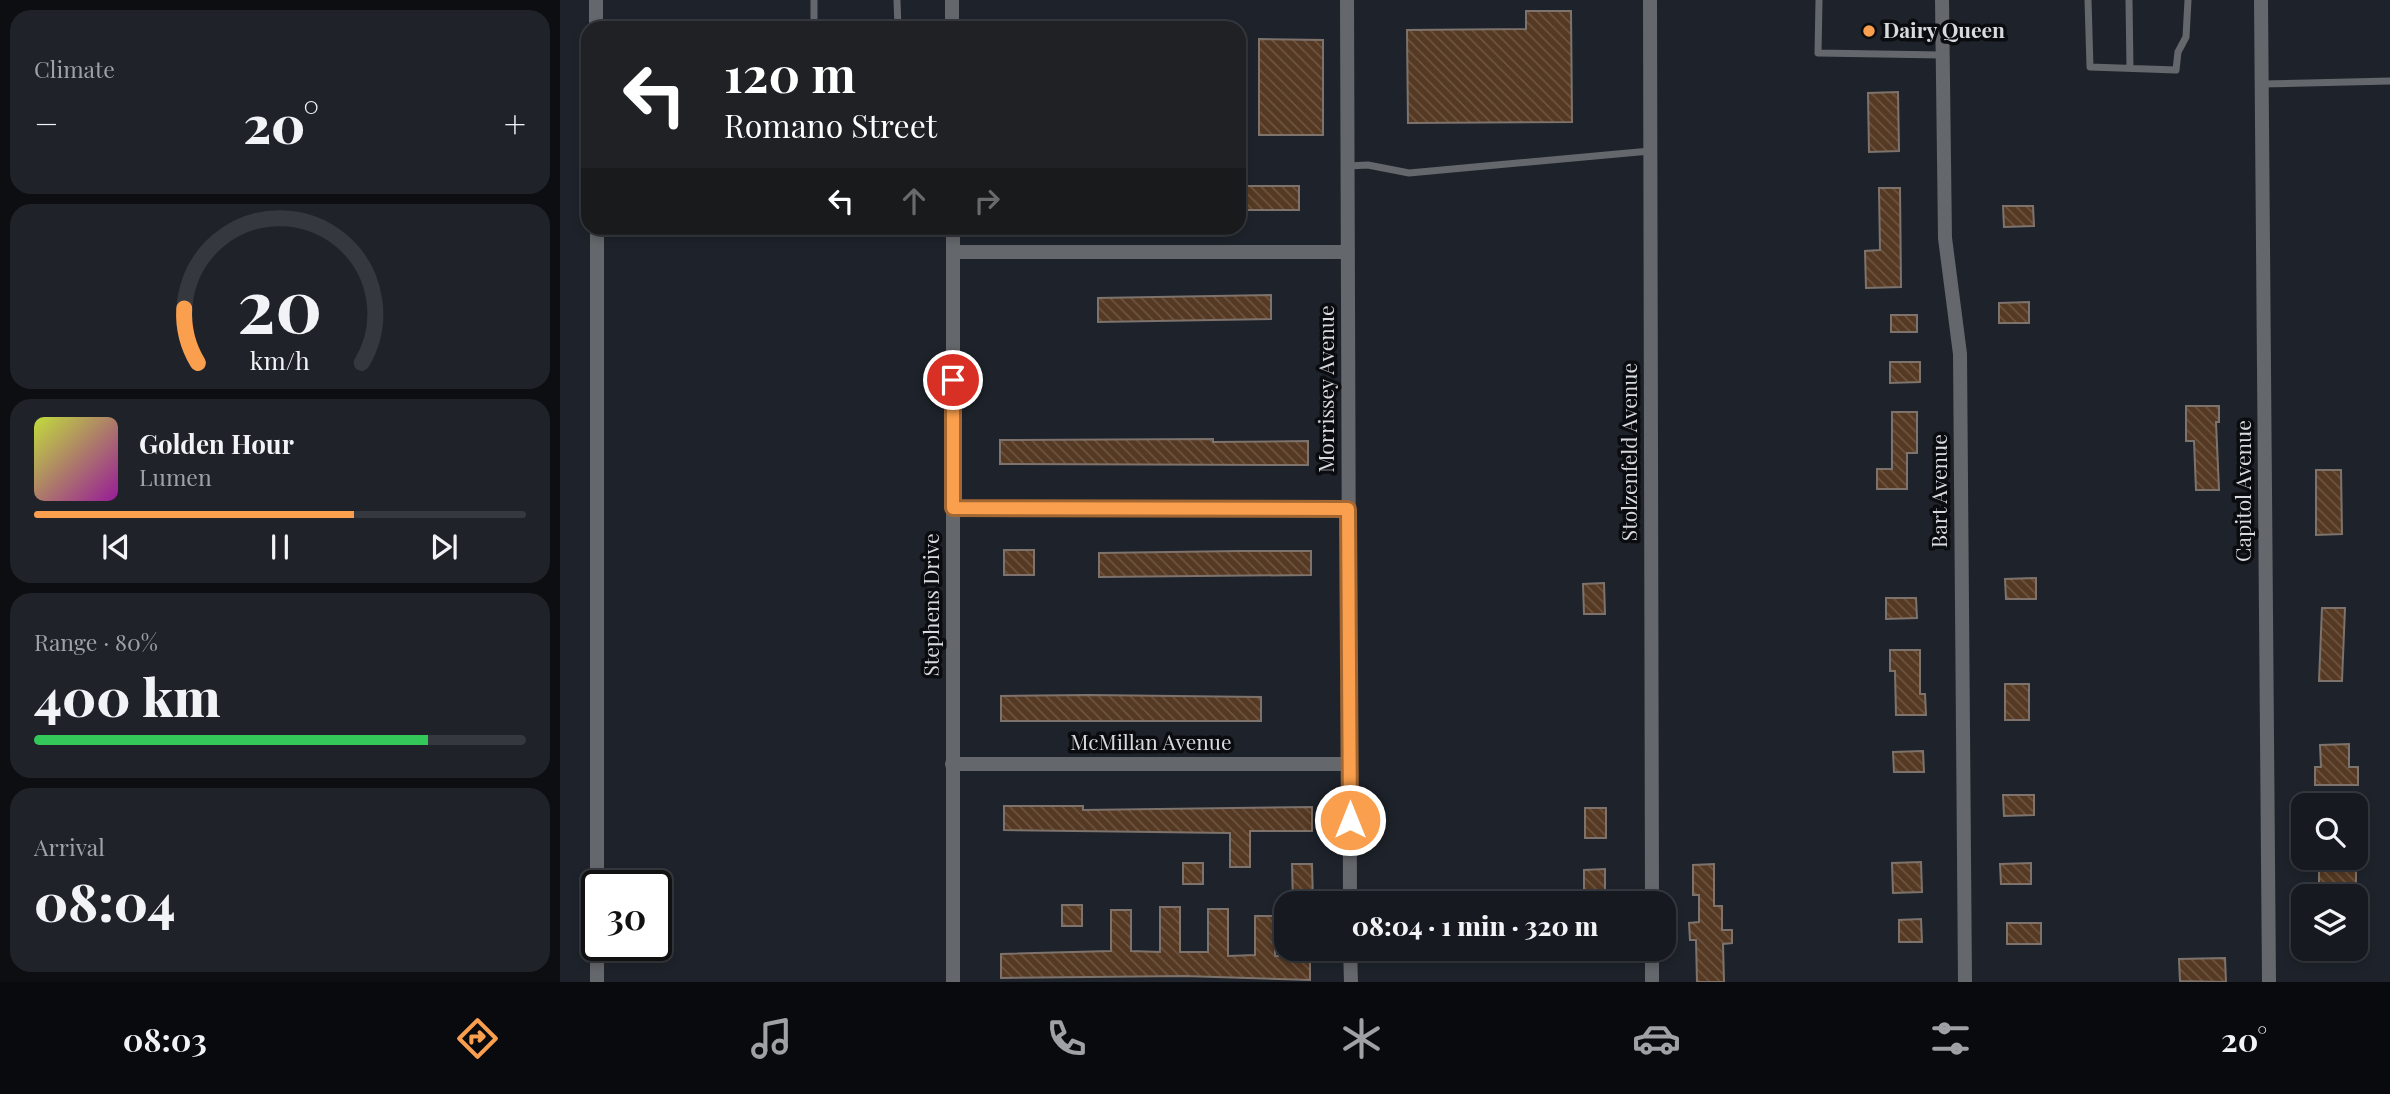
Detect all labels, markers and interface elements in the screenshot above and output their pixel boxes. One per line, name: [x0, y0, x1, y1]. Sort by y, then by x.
place label: Dairy Queen: [1883, 15, 2005, 43]
marker: Dairy Queen: [1861, 23, 1877, 39]
text: 120 m: [724, 40, 856, 105]
icon: left: [609, 49, 700, 140]
text: Climate: [34, 53, 115, 84]
text: 20°: [243, 88, 319, 157]
text: −: [34, 97, 59, 148]
text: +: [504, 97, 526, 148]
text: Romano Street: [724, 103, 937, 146]
icon: left: [822, 182, 860, 220]
icon: ahead: [895, 182, 933, 220]
icon: right: [968, 182, 1006, 220]
text: 20: [237, 254, 323, 351]
street label: Morrissey Avenue: [1311, 305, 1339, 473]
text: km/h: [250, 342, 310, 375]
pin: [923, 350, 983, 410]
icon: arrive: [934, 361, 972, 399]
street label: Stolzenfeld Avenue: [1614, 363, 1642, 541]
street label: Capitol Avenue: [2228, 420, 2256, 562]
text: Golden Hour: [139, 426, 294, 461]
street label: Bart Avenue: [1924, 434, 1952, 548]
text: Lumen: [139, 461, 212, 492]
icon: previous: [97, 528, 135, 566]
icon: pause: [261, 528, 299, 566]
icon: next: [425, 528, 463, 566]
street label: Stephens Drive: [916, 533, 944, 677]
text: Range · 80%: [34, 626, 158, 657]
text: 400 km: [34, 661, 221, 730]
street label: McMillan Avenue: [1070, 727, 1232, 755]
position arrow: [1313, 783, 1387, 857]
map controls: [2291, 793, 2368, 961]
button: search: [2291, 793, 2368, 870]
text: Arrival: [34, 831, 105, 862]
text: 08:04: [34, 866, 175, 935]
speed limit sign: 30: [581, 870, 672, 961]
button: layers: [2291, 884, 2368, 961]
text: 08:04 · 1 min · 320 m: [1352, 908, 1598, 943]
icon: directions: [453, 1014, 502, 1063]
icon: music: [747, 1014, 796, 1063]
icon: phone: [1042, 1014, 1091, 1063]
icon: climate: [1337, 1014, 1386, 1063]
icon: car: [1632, 1014, 1681, 1063]
icon: filters: [1926, 1014, 1975, 1063]
text: 08:03: [123, 1017, 207, 1060]
text: 20°: [2221, 1017, 2267, 1060]

